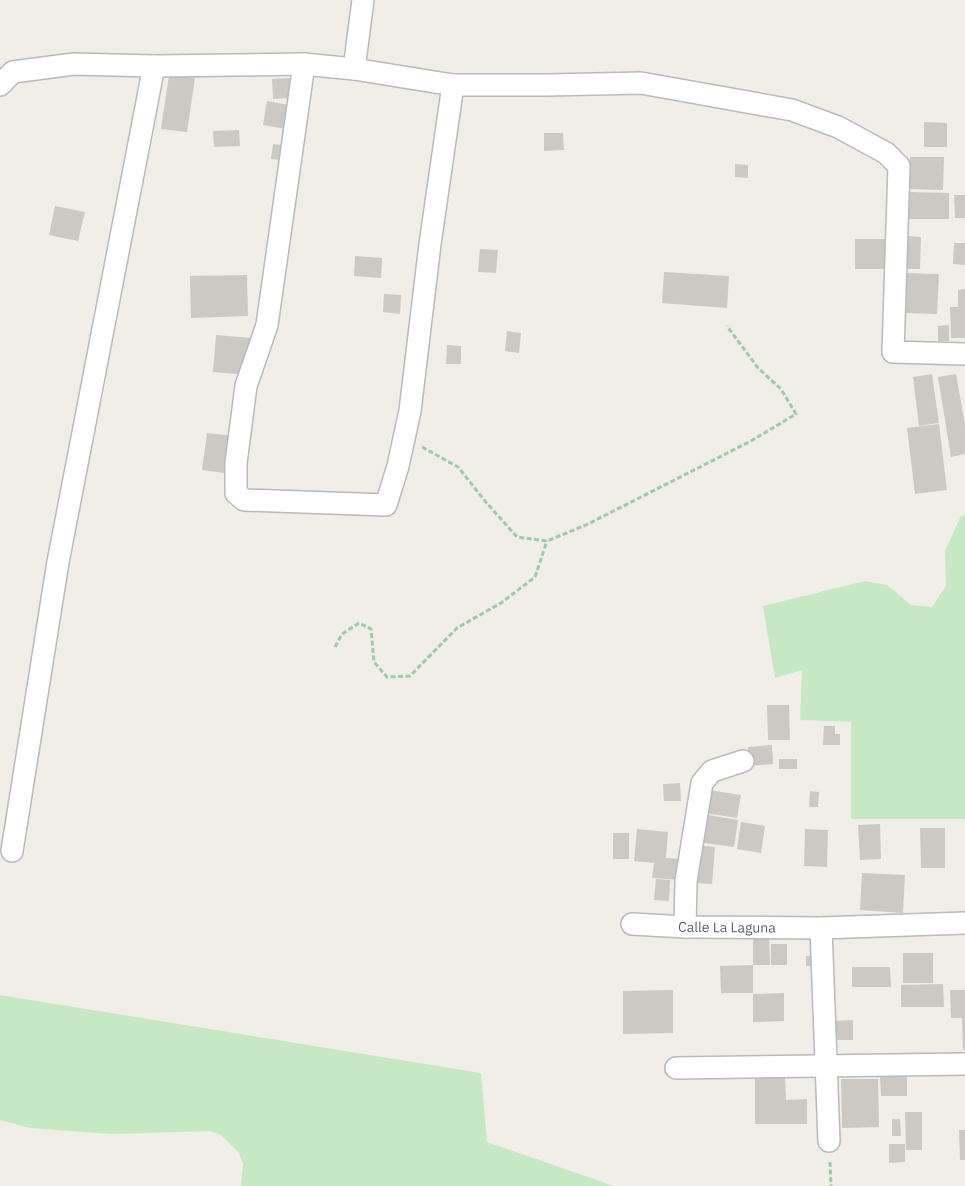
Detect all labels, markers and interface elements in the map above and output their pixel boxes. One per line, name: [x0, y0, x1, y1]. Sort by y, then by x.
street label: Calle La Laguna: [678, 918, 776, 937]

